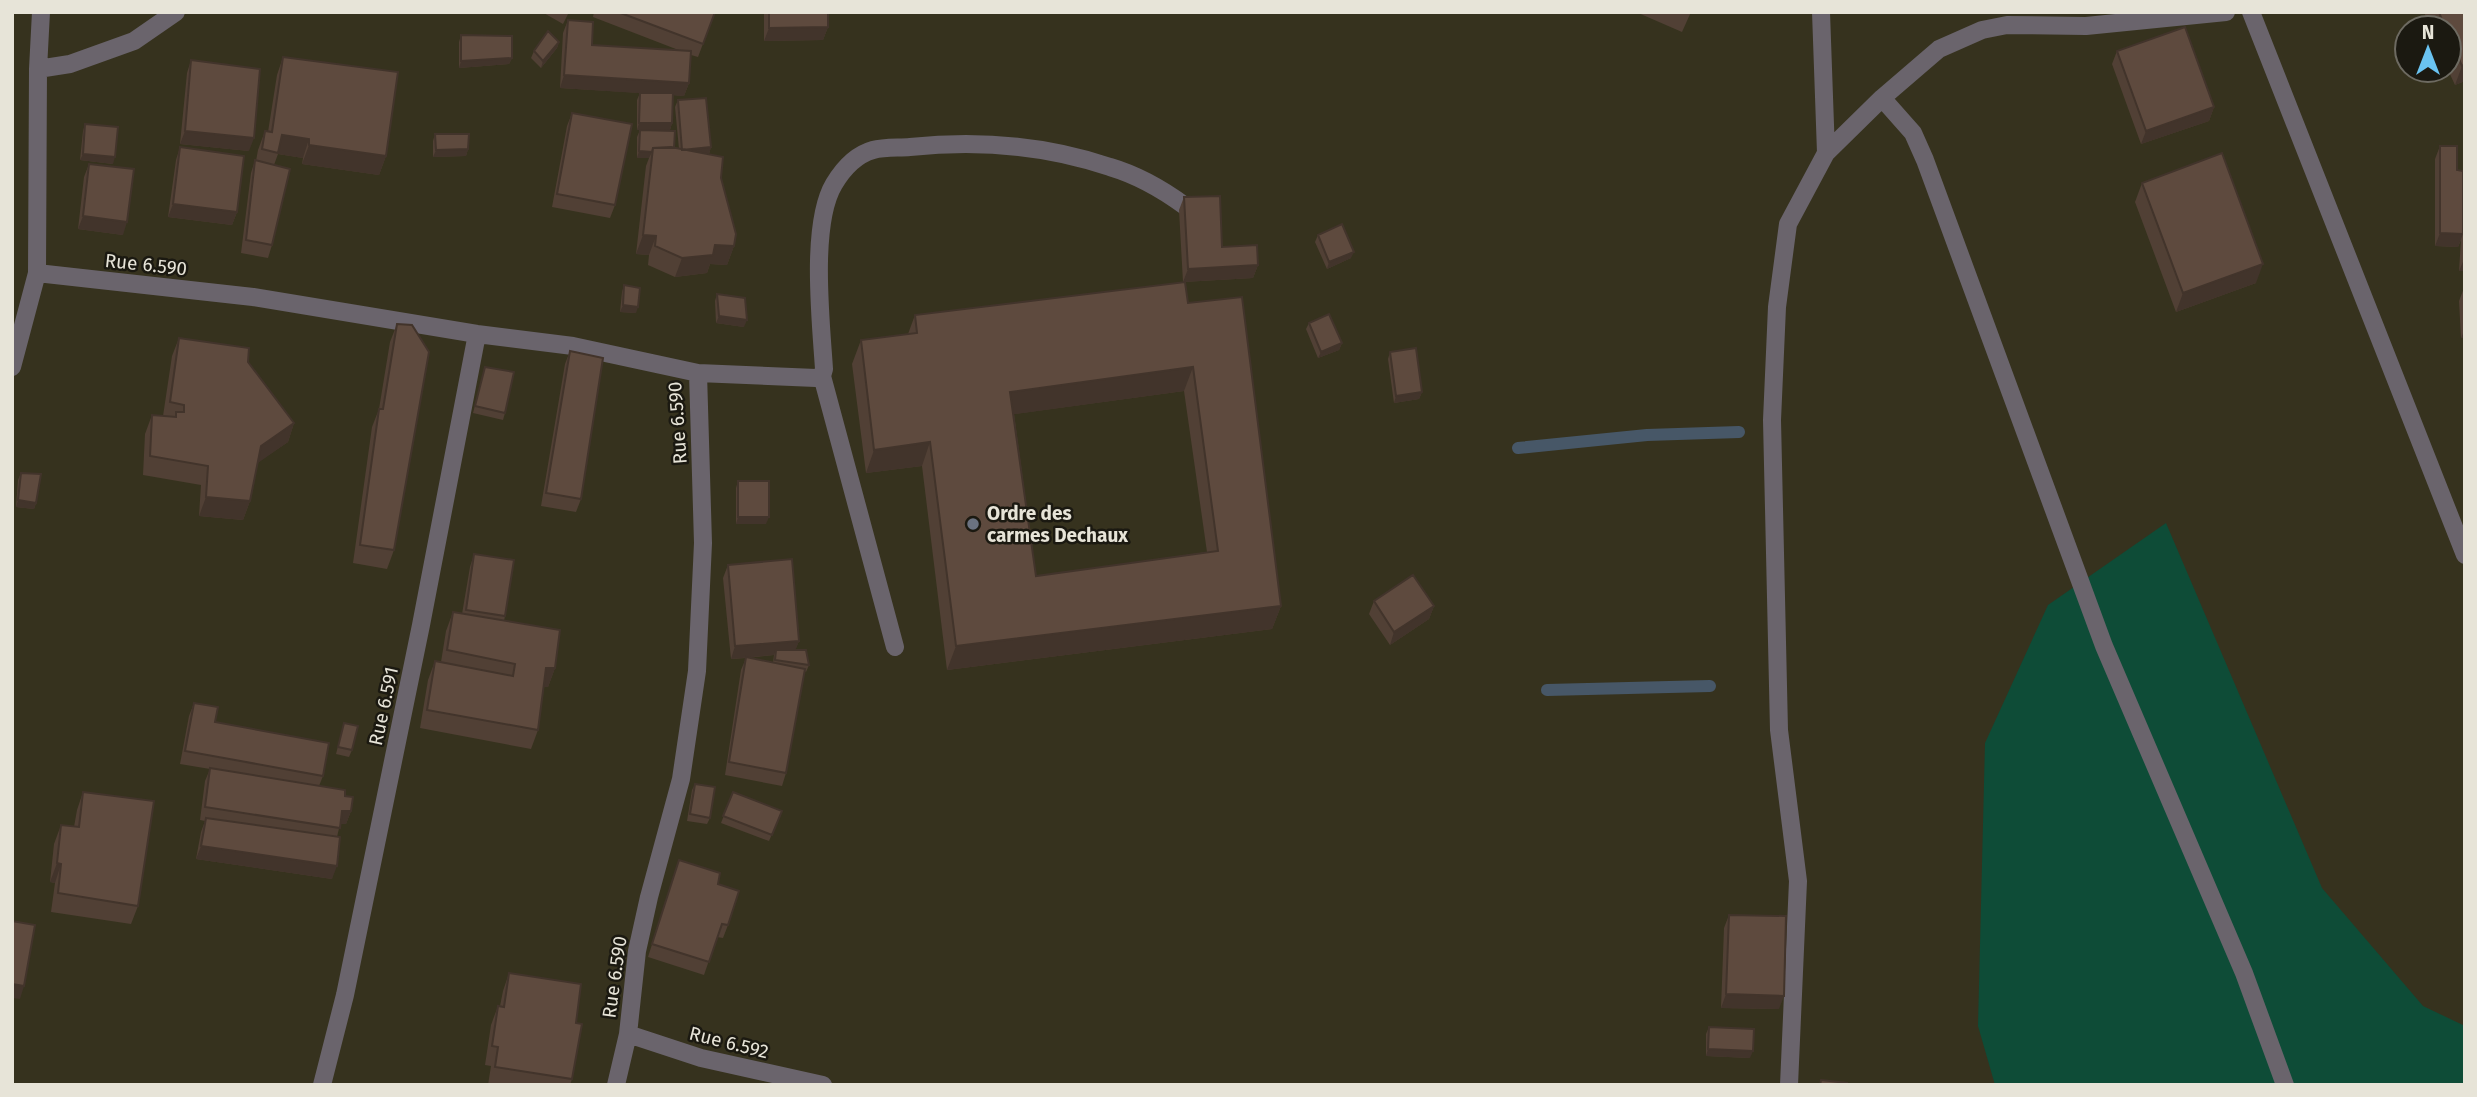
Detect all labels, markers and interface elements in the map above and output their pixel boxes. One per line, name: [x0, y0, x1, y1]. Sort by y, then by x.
north arrow: [2393, 14, 2463, 84]
text: N: [2422, 21, 2434, 44]
street label: Rue 6.590: [104, 249, 188, 280]
street label: Rue 6.590: [663, 381, 692, 465]
place label: Ordre des carmes Dechaux: [987, 502, 1128, 547]
marker: Ordre des carmes Dechaux: [965, 516, 981, 532]
street label: Rue 6.591: [364, 665, 403, 748]
street label: Rue 6.590: [597, 935, 632, 1020]
street label: Rue 6.592: [687, 1022, 771, 1063]

